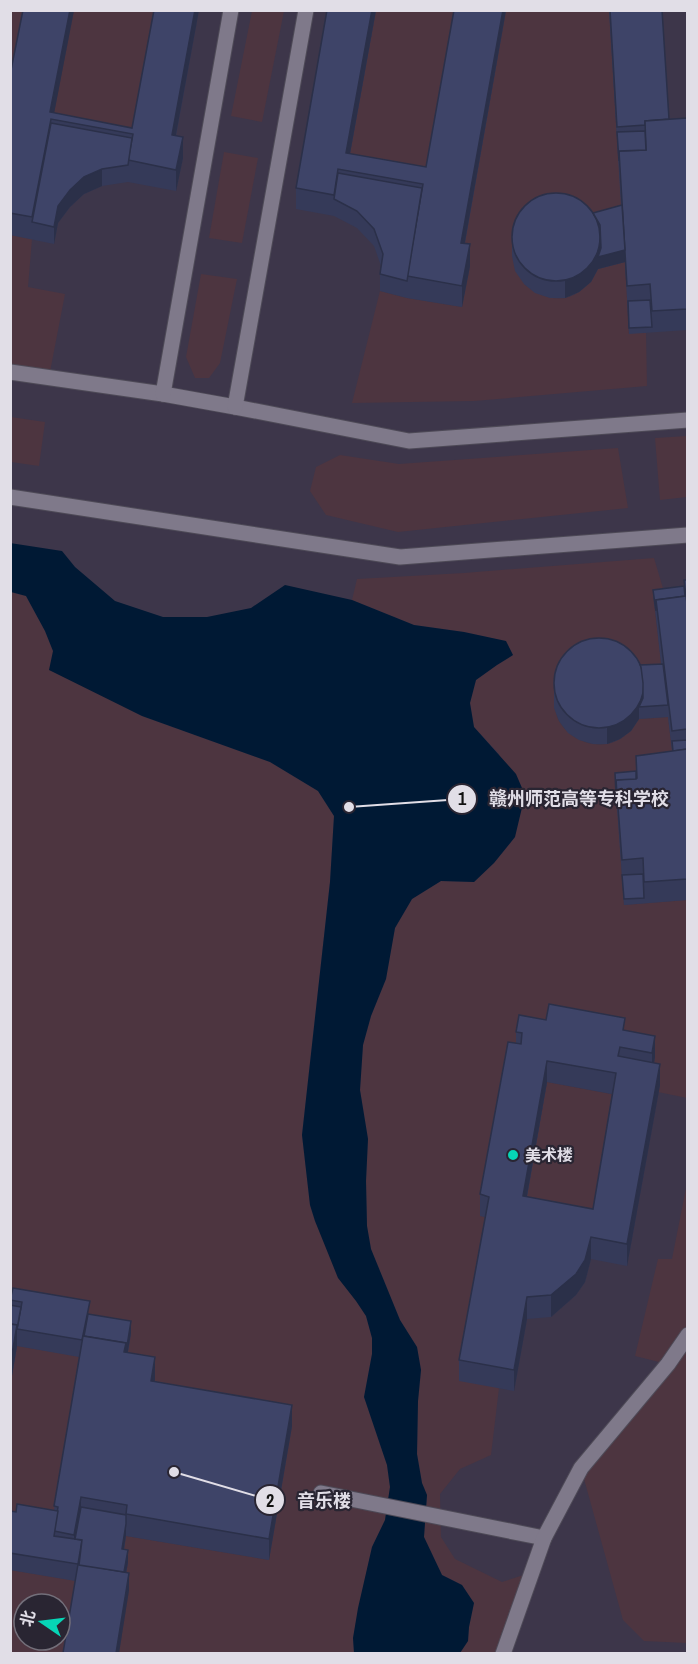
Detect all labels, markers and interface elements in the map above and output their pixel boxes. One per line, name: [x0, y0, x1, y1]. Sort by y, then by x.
callout: 赣州师范高等专科学校: [447, 781, 681, 817]
text: 1: [458, 786, 467, 811]
text: 赣州师范高等专科学校: [489, 786, 669, 811]
place label: 美术楼: [525, 1144, 573, 1166]
marker: 美术楼: [506, 1148, 520, 1162]
callout: 音乐楼: [255, 1482, 363, 1518]
text: 2: [266, 1488, 274, 1513]
text: 音乐楼: [297, 1488, 351, 1513]
north arrow: [12, 1592, 72, 1652]
text: 北: [15, 1608, 40, 1629]

